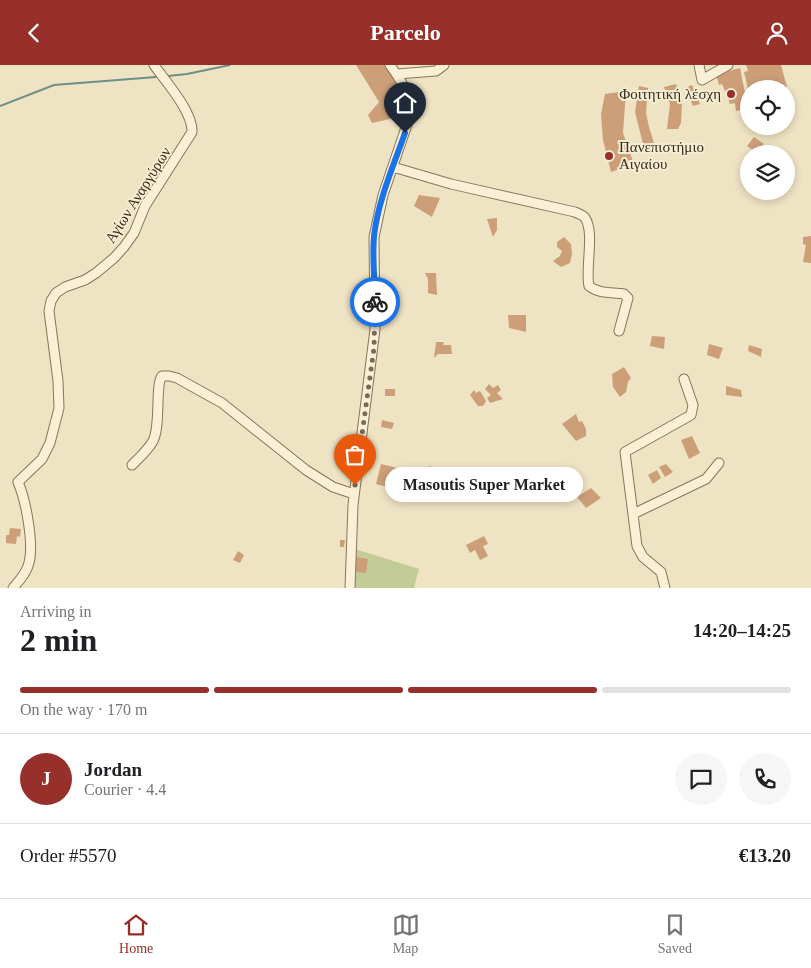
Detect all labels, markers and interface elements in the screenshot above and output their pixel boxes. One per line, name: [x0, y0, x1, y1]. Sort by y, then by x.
icon: back: [20, 19, 48, 47]
icon: person: [763, 19, 791, 47]
text: Parcelo: [370, 20, 441, 45]
map controls: [740, 80, 795, 200]
button: locate: [740, 80, 795, 135]
pin: [384, 82, 426, 133]
place label: Φοιτητική λέσχη: [619, 86, 721, 102]
marker: Φοιτητική λέσχη: [725, 88, 737, 100]
icon: home: [391, 89, 419, 117]
place label: Πανεπιστήμιο Αιγαίου: [619, 139, 704, 172]
street label: Αγίων Αναργύρων: [102, 144, 174, 246]
button: layers: [740, 145, 795, 200]
marker: Πανεπιστήμιο Αιγαίου: [603, 150, 615, 162]
courier: [350, 277, 400, 327]
icon: bike: [361, 288, 389, 316]
pin: [334, 434, 376, 485]
icon: bag: [341, 441, 369, 469]
callout: Masoutis Super Market: [385, 467, 582, 503]
text: Masoutis Super Market: [403, 476, 565, 493]
text: Arriving in: [20, 603, 92, 620]
text: 14:20–14:25: [693, 620, 791, 641]
text: 2 min: [20, 622, 97, 658]
text: On the way · 170 m: [20, 701, 148, 718]
button: chat: [675, 753, 727, 805]
button: phone: [739, 753, 791, 805]
text: Jordan: [84, 759, 142, 780]
text: J: [41, 768, 51, 789]
text: Courier · 4.4: [84, 781, 166, 798]
text: Order #5570: [20, 845, 117, 866]
text: €13.20: [739, 845, 791, 866]
tab: Home: [119, 911, 153, 957]
tab: Map: [392, 911, 420, 957]
tab: Saved: [658, 911, 692, 957]

